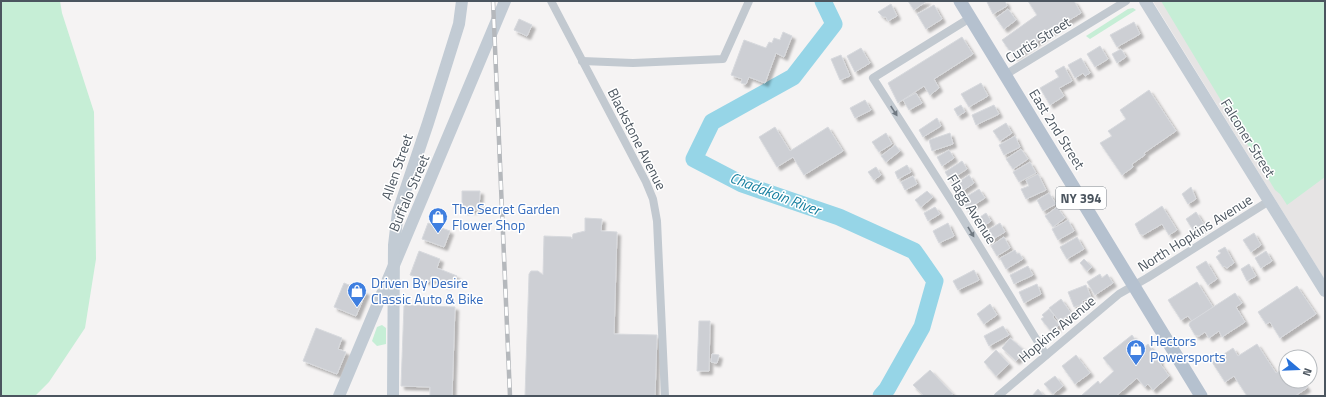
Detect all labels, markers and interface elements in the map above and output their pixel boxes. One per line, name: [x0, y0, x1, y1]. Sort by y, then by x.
street label: Curtis Street: [1001, 11, 1074, 68]
street label: Blackstone Avenue: [603, 84, 672, 193]
street label: East 2nd Street: [1024, 84, 1091, 173]
street label: Falconer Street: [1216, 94, 1281, 181]
one-way arrow: [890, 106, 898, 116]
street label: Allen Street: [375, 131, 418, 203]
street label: Buffalo Street: [383, 151, 434, 235]
water label: Chadakoin River: [727, 166, 826, 222]
street label: Flagg Avenue: [943, 170, 1002, 248]
road number: NY 394: [1056, 187, 1106, 209]
street label: North Hopkins Avenue: [1133, 189, 1256, 276]
place label: The Secret Garden Flower Shop: [452, 198, 560, 235]
shop icon: The Secret Garden Flower Shop: [427, 206, 449, 234]
one-way arrow: [967, 227, 975, 237]
place label: Driven By Desire Classic Auto & Bike: [371, 272, 483, 309]
shop icon: Driven By Desire Classic Auto & Bike: [346, 280, 368, 308]
street label: Hopkins Avenue: [1014, 290, 1100, 367]
place label: Hectors Powersports: [1150, 330, 1226, 367]
shop icon: Hectors Powersports: [1125, 338, 1147, 366]
north arrow: [1278, 349, 1318, 389]
text: N: [1299, 366, 1316, 378]

